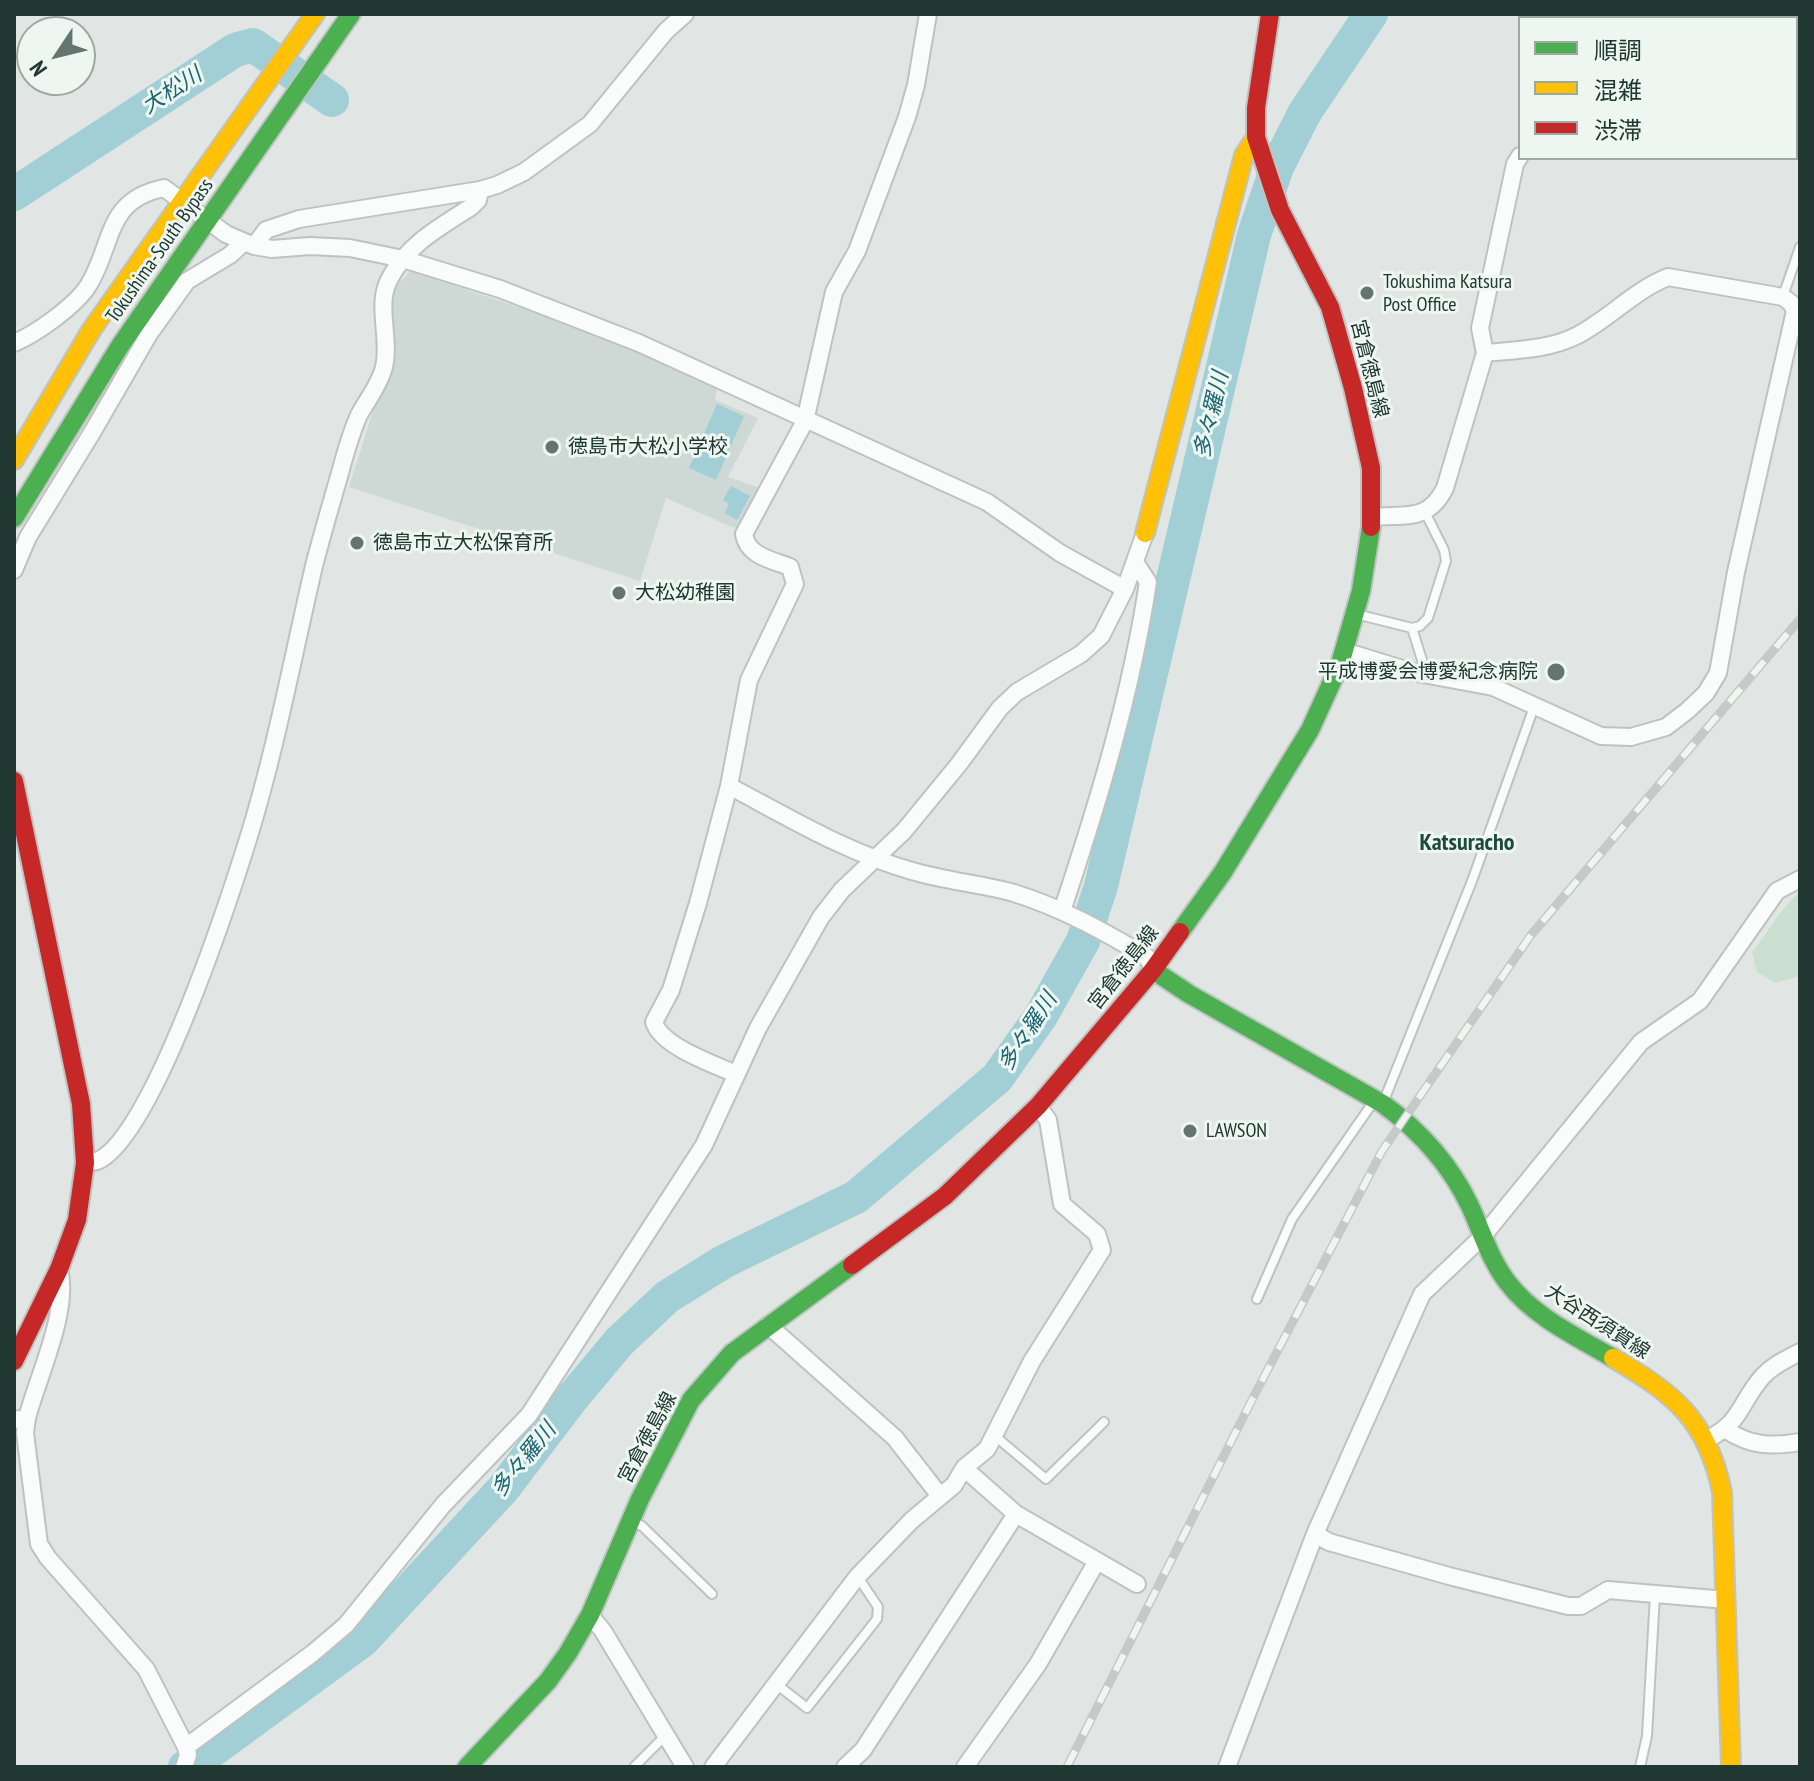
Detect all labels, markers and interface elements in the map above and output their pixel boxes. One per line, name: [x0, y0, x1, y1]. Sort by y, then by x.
north arrow: [16, 16, 96, 96]
legend: [1518, 16, 1798, 160]
text: 順調: [1594, 35, 1642, 66]
text: N: [23, 56, 53, 82]
water label: 大松川: [137, 62, 207, 120]
text: 混雑: [1594, 75, 1642, 106]
text: 渋滞: [1594, 115, 1642, 146]
street label: Tokushima-South Bypass: [101, 174, 219, 328]
place label: Tokushima Katsura Post Office: [1383, 270, 1512, 317]
marker: Tokushima Katsura Post Office: [1358, 284, 1376, 302]
street label: 宮倉徳島線: [1345, 318, 1393, 420]
water label: 多々羅川: [1189, 369, 1235, 461]
place label: 徳島市大松小学校: [568, 435, 728, 459]
marker: 徳島市大松小学校: [543, 438, 561, 456]
place label: 徳島市立大松保育所: [373, 531, 553, 555]
marker: 徳島市立大松保育所: [348, 534, 366, 552]
place label: 大松幼稚園: [635, 581, 735, 605]
marker: 大松幼稚園: [610, 584, 628, 602]
place label: 平成博愛会博愛紀念病院: [1318, 660, 1538, 684]
marker: 平成博愛会博愛紀念病院: [1545, 661, 1567, 683]
district label: Katsuracho: [1420, 829, 1514, 857]
street label: 宮倉徳島線: [1084, 921, 1164, 1015]
water label: 多々羅川: [993, 988, 1063, 1076]
place label: LAWSON: [1206, 1119, 1267, 1143]
marker: LAWSON: [1181, 1122, 1199, 1140]
street label: 大谷西須賀線: [1540, 1279, 1654, 1365]
street label: 宮倉徳島線: [614, 1388, 682, 1488]
water label: 多々羅川: [486, 1417, 562, 1503]

